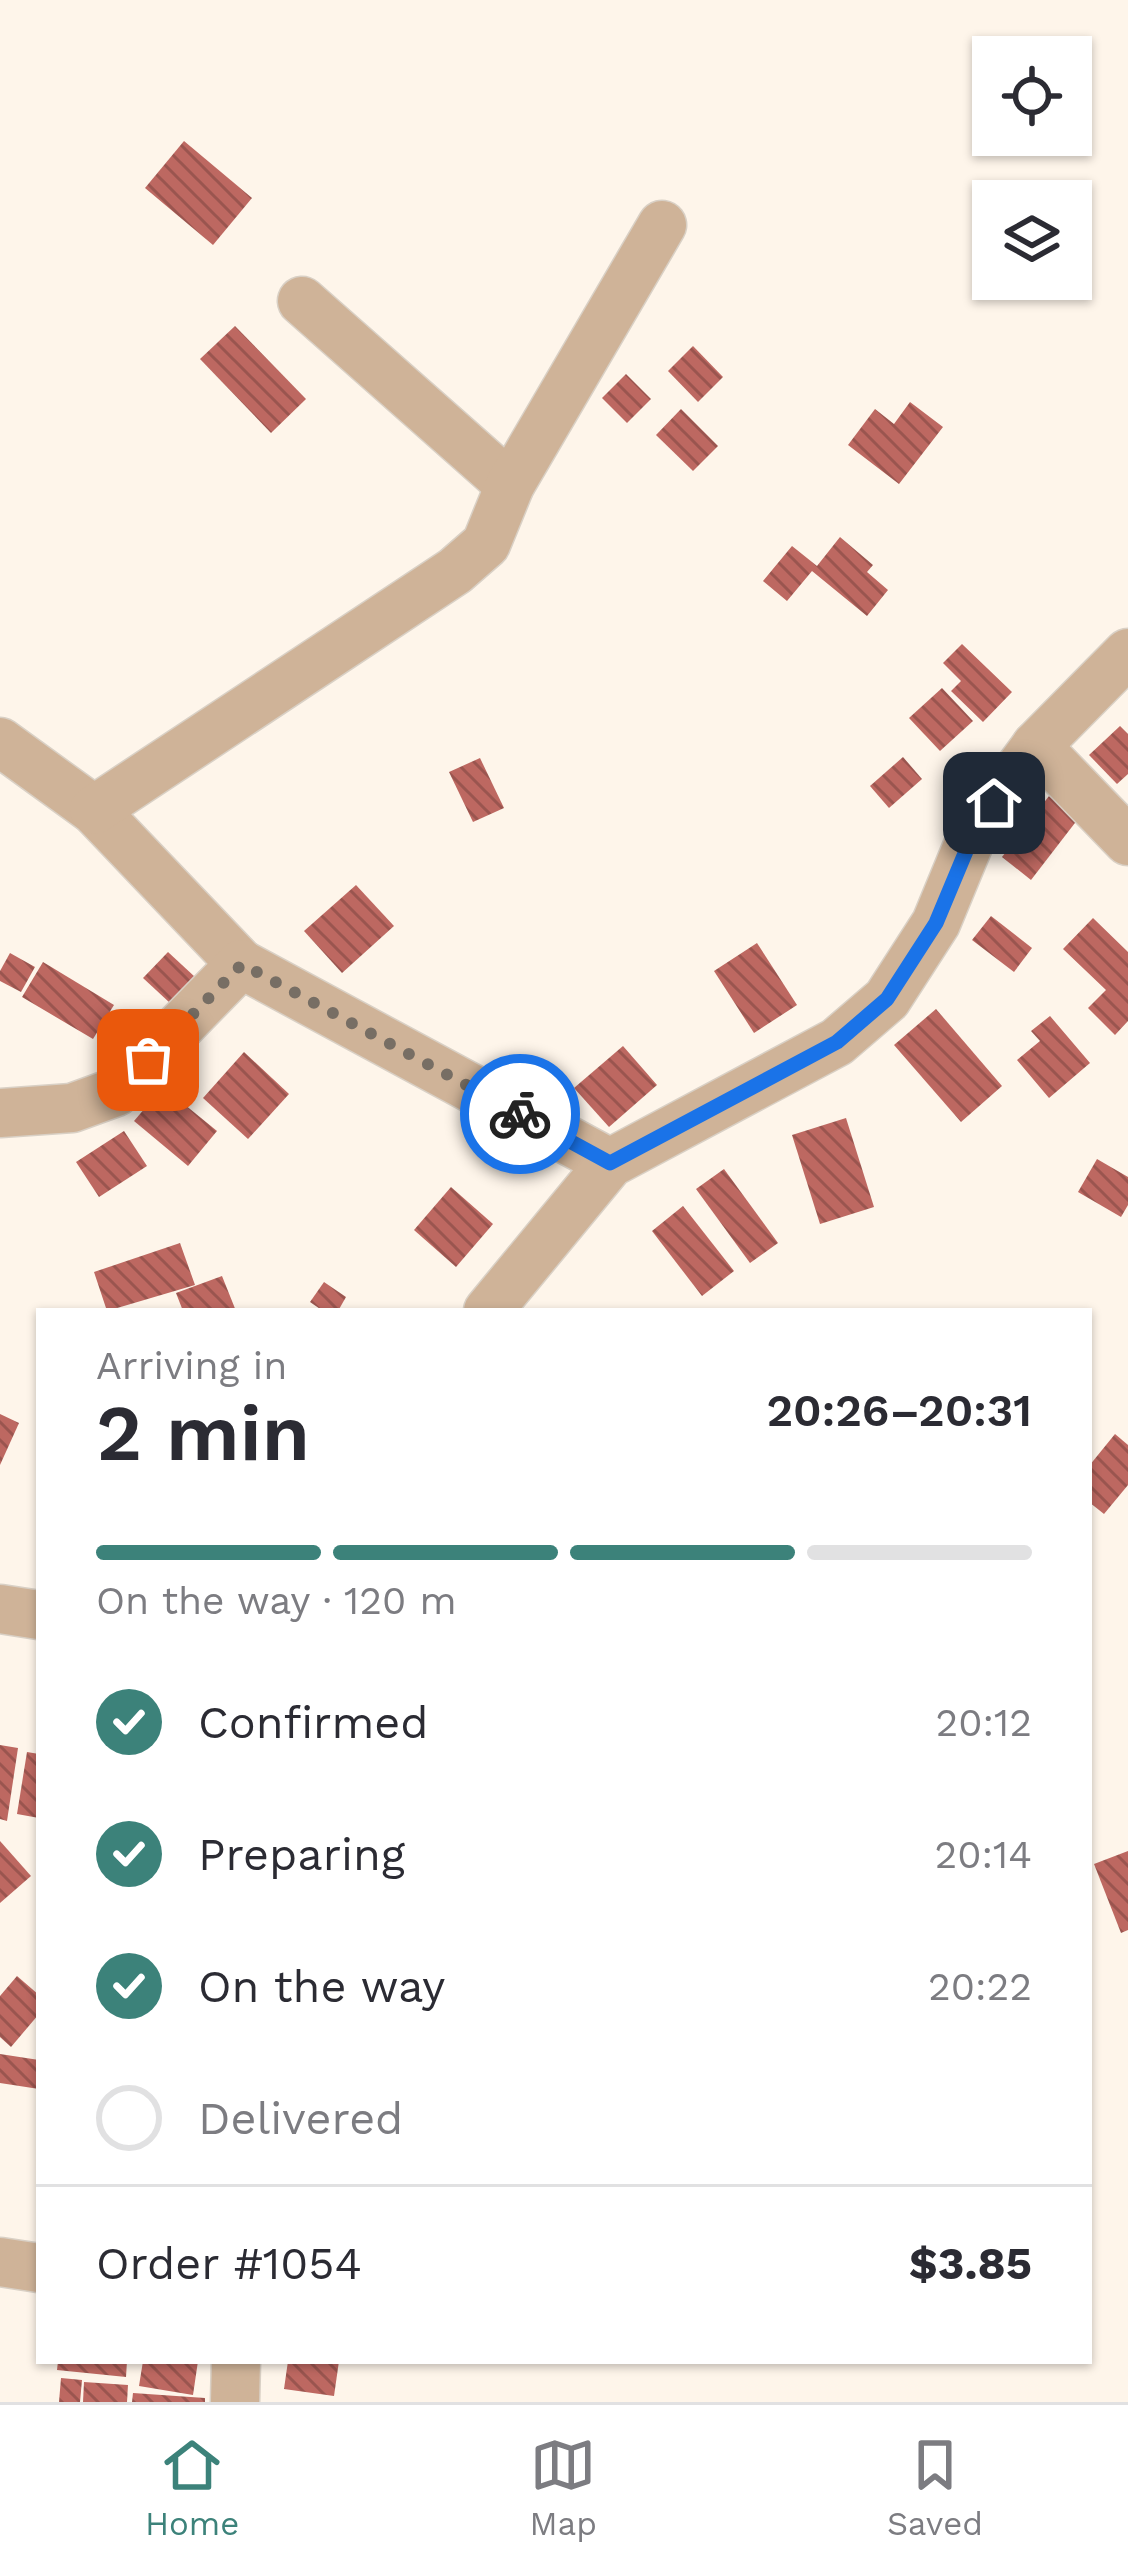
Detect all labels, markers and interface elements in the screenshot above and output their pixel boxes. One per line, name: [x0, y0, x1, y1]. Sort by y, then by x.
map controls: [972, 36, 1092, 300]
button: locate: [972, 36, 1092, 156]
button: layers: [972, 180, 1092, 300]
pin: [943, 752, 1045, 854]
icon: home: [961, 770, 1027, 836]
pin: [97, 1009, 199, 1111]
icon: bag: [115, 1027, 181, 1093]
courier: [460, 1054, 580, 1174]
icon: bike: [487, 1081, 553, 1147]
text: Arriving in: [96, 1343, 287, 1388]
text: 20:26–20:31: [766, 1384, 1032, 1437]
text: 2 min: [96, 1387, 310, 1479]
text: On the way · 120 m: [96, 1578, 457, 1623]
icon: check: [96, 1689, 162, 1755]
text: Confirmed: [198, 1696, 429, 1749]
text: 20:12: [936, 1700, 1032, 1745]
icon: check: [96, 1821, 162, 1887]
text: Preparing: [198, 1828, 405, 1881]
text: 20:14: [934, 1832, 1032, 1877]
icon: check: [96, 1953, 162, 2019]
text: On the way: [198, 1960, 445, 2013]
text: 20:22: [928, 1964, 1032, 2009]
text: Delivered: [198, 2092, 403, 2145]
text: Order #1054: [96, 2237, 362, 2290]
text: $3.85: [909, 2237, 1032, 2290]
tab: Home: [145, 2432, 239, 2543]
tab: Map: [530, 2432, 597, 2543]
tab: Saved: [887, 2432, 983, 2543]

